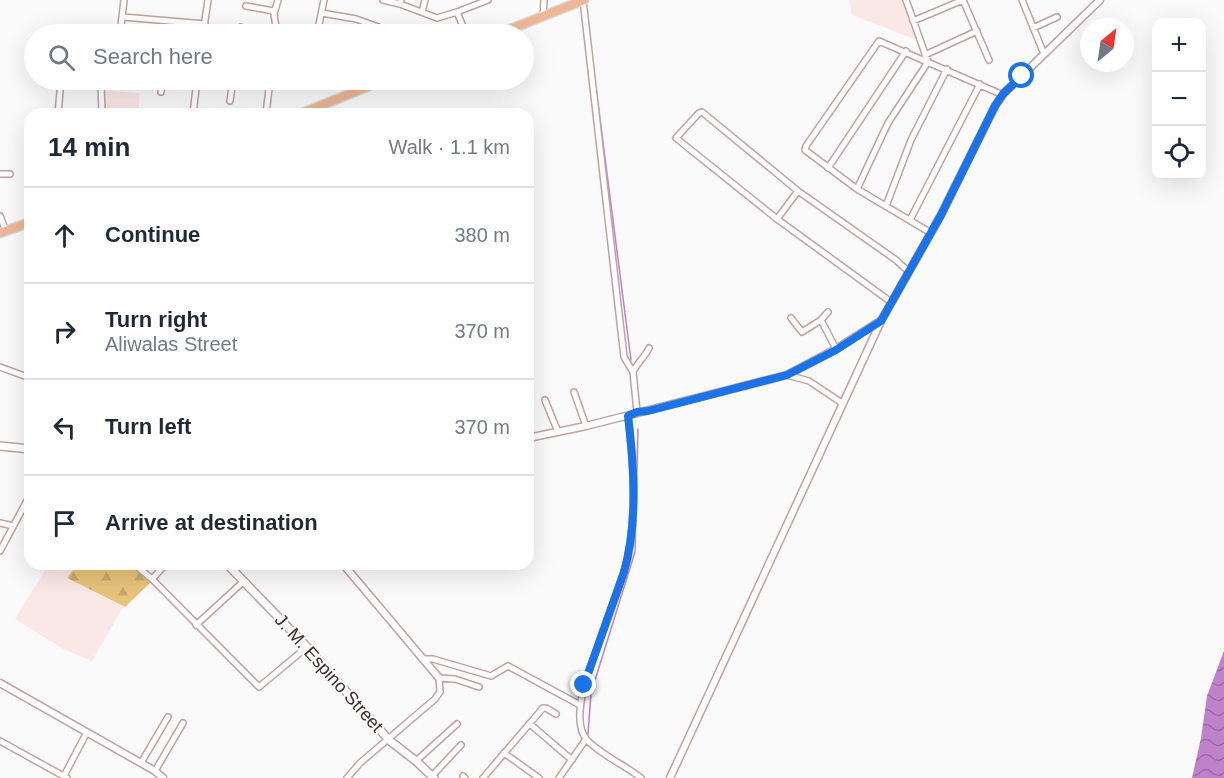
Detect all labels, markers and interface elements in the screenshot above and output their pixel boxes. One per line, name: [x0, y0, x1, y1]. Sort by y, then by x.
north arrow: [1080, 18, 1134, 72]
map controls: [1152, 18, 1206, 180]
button: +: [1152, 18, 1206, 72]
search box: [24, 24, 534, 90]
icon: search: [45, 41, 78, 74]
text: Search here: [93, 44, 213, 69]
route start: [1008, 62, 1034, 88]
button: −: [1152, 72, 1206, 126]
button: locate: [1152, 126, 1206, 180]
text: 14 min: [48, 132, 130, 162]
text: Walk · 1.1 km: [389, 136, 510, 158]
icon: ahead: [48, 219, 81, 252]
text: Continue: [105, 222, 200, 247]
text: 380 m: [454, 224, 510, 246]
text: Turn right: [105, 307, 207, 332]
icon: right: [48, 315, 81, 348]
text: 370 m: [454, 320, 510, 342]
text: Aliwalas Street: [105, 333, 237, 355]
icon: left: [48, 411, 81, 444]
text: Turn left: [105, 414, 191, 439]
text: 370 m: [454, 416, 510, 438]
icon: arrive: [48, 507, 81, 540]
text: Arrive at destination: [105, 510, 318, 535]
street label: J. M. Espino Street: [271, 610, 387, 736]
route end: [570, 671, 596, 697]

